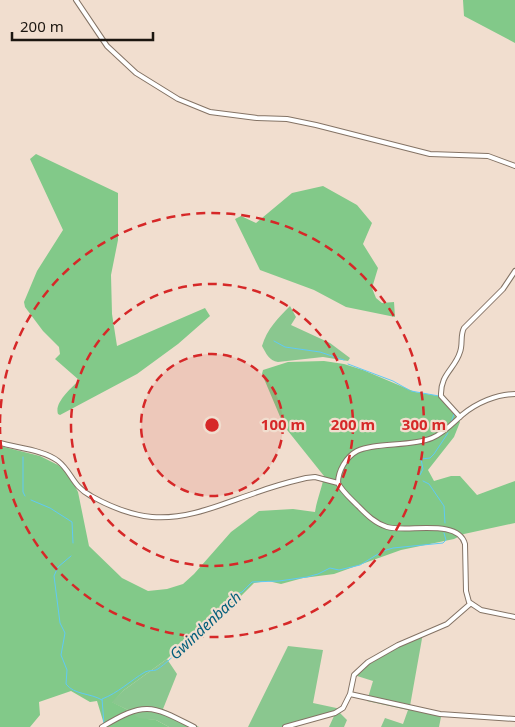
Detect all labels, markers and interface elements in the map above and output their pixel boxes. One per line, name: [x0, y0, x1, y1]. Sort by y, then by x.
scale bar: [12, 10, 154, 42]
text: 200 m: [20, 16, 64, 36]
text: 100 m: [261, 414, 305, 434]
text: 200 m: [331, 414, 375, 434]
text: 300 m: [402, 414, 446, 434]
centre of rings: [203, 416, 221, 434]
water label: Gwindenbach: [165, 587, 245, 663]

